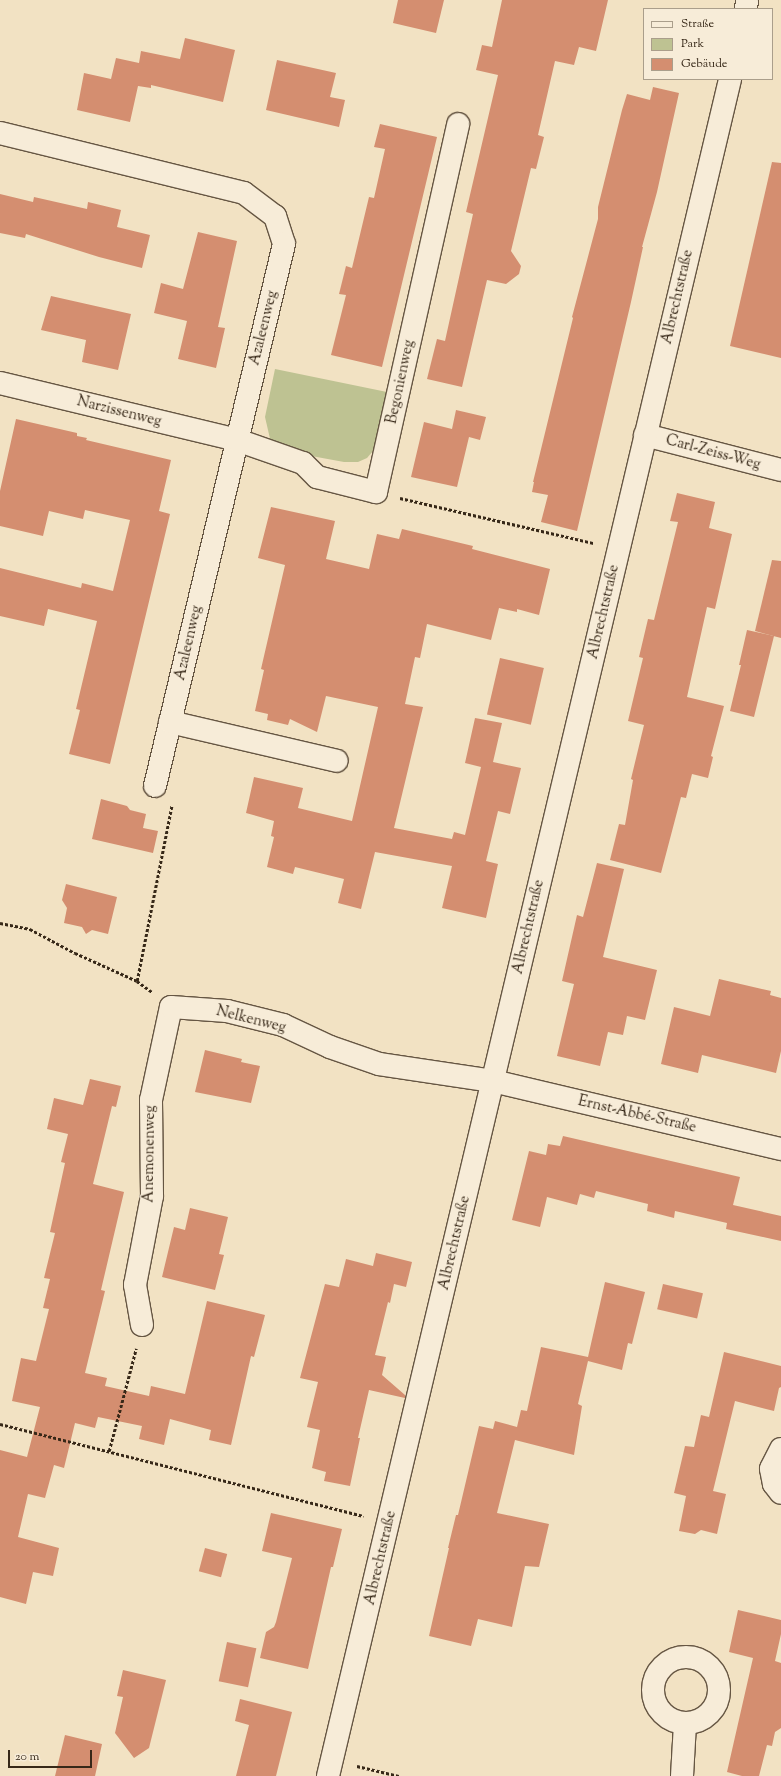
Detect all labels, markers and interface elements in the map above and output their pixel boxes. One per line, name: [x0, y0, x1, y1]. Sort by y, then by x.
legend: [643, 8, 773, 80]
text: Straße: [681, 15, 714, 33]
text: Park: [681, 35, 704, 53]
text: Gebäude: [681, 55, 727, 73]
street label: Albrechtstraße: [658, 248, 698, 346]
street label: Azaleenweg: [246, 289, 282, 367]
street label: Begonienweg: [383, 338, 419, 426]
street label: Narzissenweg: [75, 393, 163, 431]
street label: Carl-Zeiss-Weg: [664, 432, 762, 474]
street label: Albrechtstraße: [584, 563, 624, 661]
street label: Azaleenweg: [172, 604, 206, 682]
street label: Albrechtstraße: [509, 878, 549, 976]
street label: Nelkenweg: [214, 1003, 288, 1037]
street label: Ernst-Abbé-Straße: [576, 1093, 698, 1137]
street label: Anemonenweg: [140, 1105, 160, 1203]
street label: Albrechtstraße: [435, 1194, 475, 1292]
street label: Albrechtstraße: [361, 1509, 401, 1607]
scale bar: [10, 1742, 94, 1768]
text: 20 m: [15, 1748, 39, 1766]

